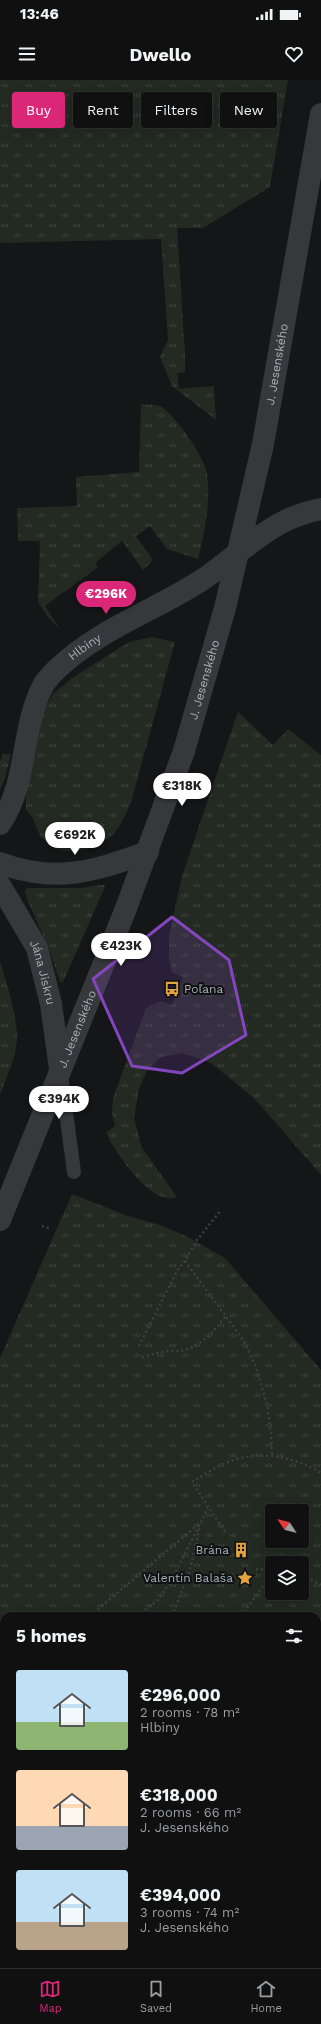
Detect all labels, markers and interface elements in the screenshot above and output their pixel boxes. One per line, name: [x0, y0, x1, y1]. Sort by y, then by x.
text: 13:46: [20, 5, 59, 23]
icon: menu: [16, 43, 38, 65]
icon: heart: [283, 43, 305, 65]
text: Dwello: [130, 44, 191, 65]
chip: Buy: [12, 92, 65, 128]
chip: Rent: [73, 92, 133, 128]
chip: Filters: [141, 92, 212, 128]
chip: New: [220, 92, 277, 128]
street label: J. Jesenského: [263, 323, 291, 406]
pin: €296K: [78, 581, 134, 615]
text: €296K: [85, 586, 127, 601]
street label: Hlbiny: [66, 630, 104, 663]
street label: J. Jesenského: [186, 638, 222, 721]
pin: €318K: [154, 773, 210, 807]
text: €318K: [162, 778, 202, 793]
pin: €692K: [47, 822, 103, 856]
text: €692K: [54, 827, 96, 842]
pin: €423K: [93, 933, 149, 967]
street label: Jána Jiskru: [27, 937, 58, 1006]
text: €423K: [100, 938, 142, 953]
bus stop icon: Poľana: [163, 980, 181, 998]
place label: Poľana: [184, 982, 223, 996]
street label: J. Jesenského: [55, 988, 99, 1070]
pin: €394K: [31, 1086, 87, 1120]
text: €394K: [38, 1091, 80, 1106]
north arrow: [265, 1504, 309, 1548]
map controls: [265, 1504, 309, 1600]
building icon: Brána: [232, 1541, 250, 1559]
place label: Brána: [195, 1543, 229, 1557]
button: layers: [265, 1556, 309, 1600]
place icon: Valentín Balaša: [236, 1569, 254, 1587]
place label: Valentín Balaša: [143, 1571, 233, 1585]
icon: filters: [283, 1625, 305, 1647]
text: 5 homes: [16, 1626, 86, 1646]
text: €296,000: [140, 1685, 221, 1705]
icon: home: [48, 1686, 96, 1734]
text: 2 rooms · 78 m²: [140, 1705, 240, 1720]
text: Hlbiny: [140, 1720, 180, 1735]
text: €318,000: [140, 1785, 218, 1805]
icon: home: [48, 1786, 96, 1834]
text: 2 rooms · 66 m²: [140, 1805, 241, 1820]
text: J. Jesenského: [140, 1820, 229, 1835]
text: €394,000: [140, 1885, 221, 1905]
icon: home: [48, 1886, 96, 1934]
text: 3 rooms · 74 m²: [140, 1905, 239, 1920]
text: J. Jesenského: [140, 1920, 229, 1935]
tab: Map: [39, 1978, 62, 2015]
tab: Saved: [140, 1978, 172, 2015]
tab: Home: [250, 1978, 282, 2015]

